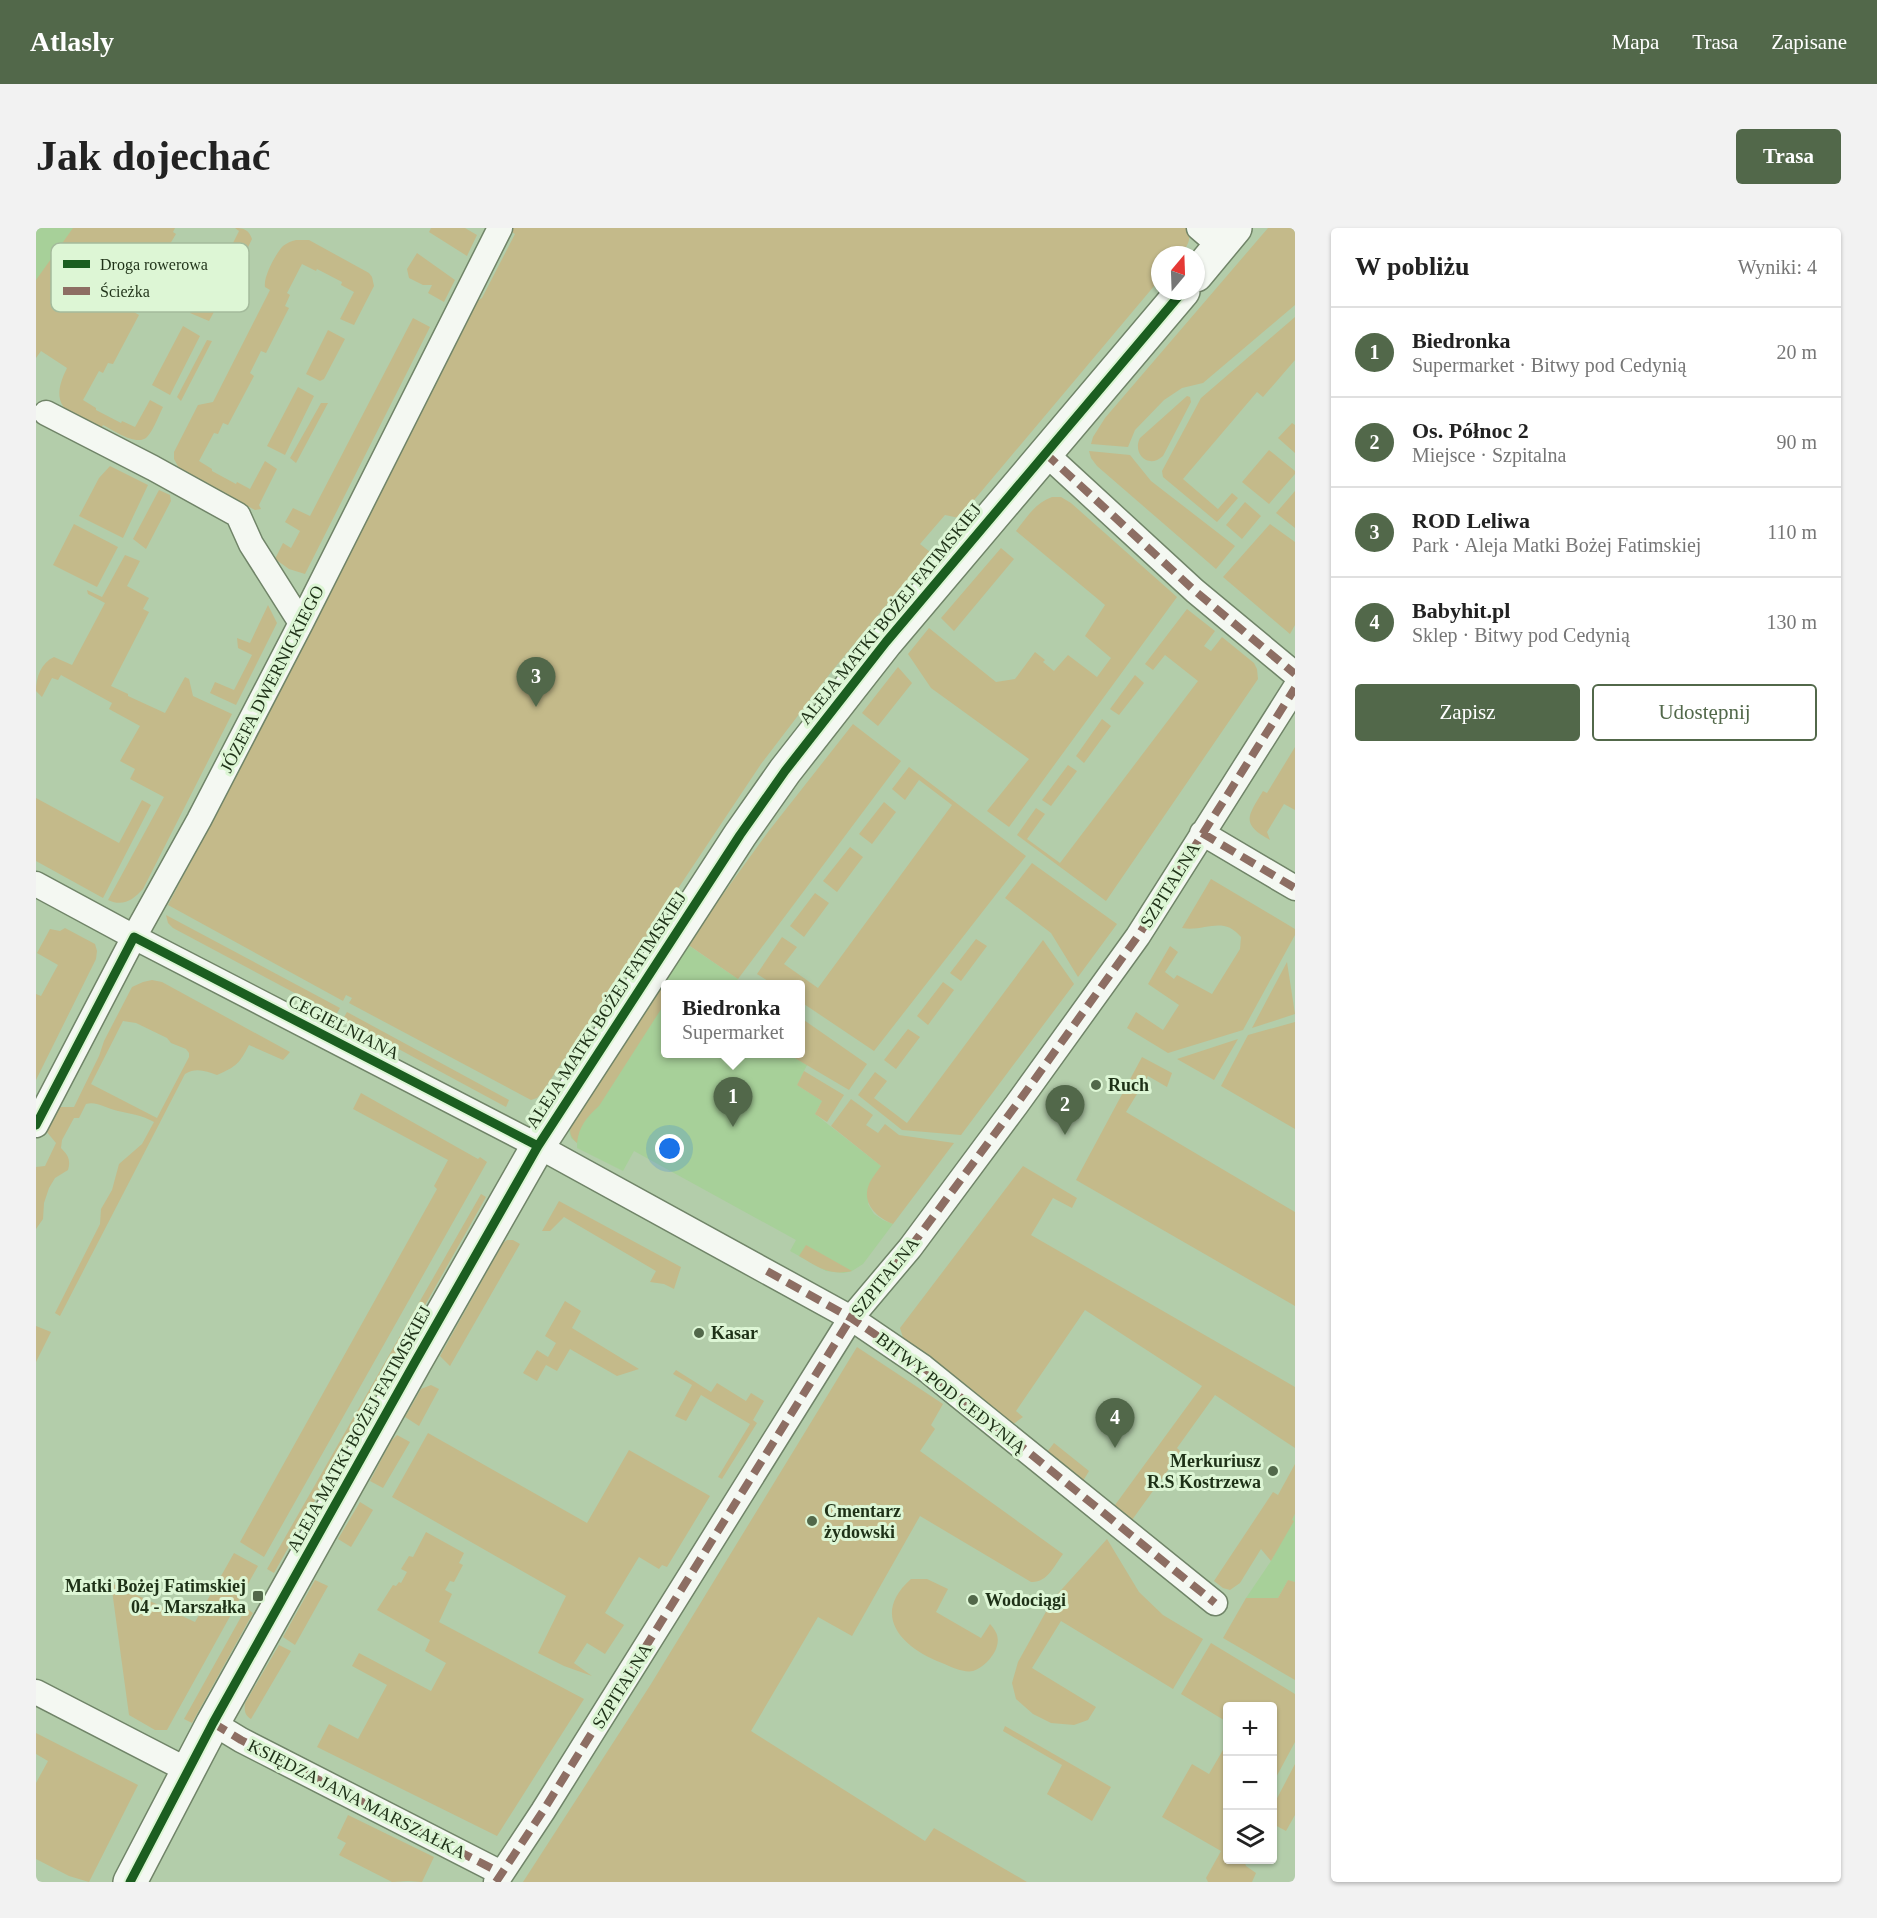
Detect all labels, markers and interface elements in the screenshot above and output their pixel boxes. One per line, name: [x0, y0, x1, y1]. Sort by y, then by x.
text: Atlasly: [30, 26, 114, 57]
text: Mapa: [1611, 30, 1659, 54]
text: Trasa: [1692, 30, 1738, 54]
text: Zapisane: [1771, 30, 1847, 54]
button: Trasa: [1736, 129, 1841, 184]
text: Jak dojechać: [36, 133, 271, 179]
legend: [51, 243, 249, 312]
north arrow: [1151, 246, 1205, 300]
text: W pobliżu: [1355, 252, 1469, 281]
text: Droga rowerowa: [100, 256, 208, 274]
text: Wyniki: 4: [1738, 256, 1817, 278]
text: Ścieżka: [100, 282, 150, 300]
text: Biedronka: [1412, 328, 1511, 353]
text: 1: [1370, 341, 1380, 363]
text: 20 m: [1776, 341, 1817, 363]
text: Supermarket · Bitwy pod Cedynią: [1412, 354, 1686, 376]
text: Os. Północ 2: [1412, 418, 1529, 443]
text: 2: [1370, 431, 1380, 453]
text: 90 m: [1776, 431, 1817, 453]
text: Miejsce · Szpitalna: [1412, 444, 1566, 466]
street label: ALEJA MATKI BOŻEJ FATIMSKIEJ: [795, 500, 985, 728]
text: ROD Leliwa: [1412, 508, 1530, 533]
text: 3: [1370, 521, 1380, 543]
text: 110 m: [1767, 521, 1817, 543]
text: Park · Aleja Matki Bożej Fatimskiej: [1412, 534, 1701, 556]
street label: JÓZEFA DWERNICKIEGO: [215, 582, 328, 776]
text: Babyhit.pl: [1412, 598, 1510, 623]
text: 4: [1370, 611, 1380, 633]
text: 130 m: [1766, 611, 1817, 633]
text: Sklep · Bitwy pod Cedynią: [1412, 624, 1630, 646]
pin: 3: [516, 658, 556, 707]
button: Zapisz: [1355, 684, 1580, 741]
button: Udostępnij: [1592, 684, 1817, 741]
street label: SZPITALNA: [1136, 839, 1204, 931]
street label: ALEJA MATKI BOŻEJ FATIMSKIEJ: [522, 888, 690, 1132]
popup: [661, 980, 805, 1058]
street label: CEGIELNIANA: [285, 990, 403, 1064]
text: Biedronka: [682, 995, 781, 1020]
text: Supermarket: [682, 1021, 784, 1043]
place label: Ruch: [1108, 1075, 1149, 1095]
pin: 1: [714, 1078, 752, 1127]
marker: Ruch: [1089, 1078, 1103, 1092]
pin: 2: [1046, 1086, 1084, 1135]
your location: [655, 1134, 684, 1163]
street label: SZPITALNA: [847, 1233, 923, 1321]
street label: ALEJA MATKI BOŻEJ FATIMSKIEJ: [283, 1302, 435, 1556]
place label: Kasar: [711, 1323, 758, 1343]
marker: Kasar: [692, 1326, 706, 1340]
street label: BITWY POD CEDYNIĄ: [872, 1328, 1030, 1458]
pin: 4: [1096, 1398, 1134, 1448]
place label: Merkuriusz R.S Kostrzewa: [1147, 1451, 1261, 1492]
marker: Merkuriusz R.S Kostrzewa: [1266, 1464, 1280, 1478]
place label: Cmentarz żydowski: [824, 1501, 901, 1542]
marker: Cmentarz żydowski: [805, 1514, 819, 1528]
place label: Matki Bożej Fatimskiej 04 - Marszałka: [65, 1576, 246, 1617]
marker: Matki Bożej Fatimskiej 04 - Marszałka: [251, 1589, 265, 1603]
place label: Wodociągi: [985, 1590, 1066, 1610]
marker: Wodociągi: [966, 1593, 980, 1607]
street label: SZPITALNA: [588, 1640, 656, 1732]
map controls: [1223, 1702, 1277, 1864]
button: +: [1223, 1702, 1277, 1756]
street label: KSIĘDZA JANA MARSZAŁKA: [245, 1735, 469, 1863]
button: −: [1223, 1756, 1277, 1810]
button: layers: [1223, 1810, 1277, 1864]

